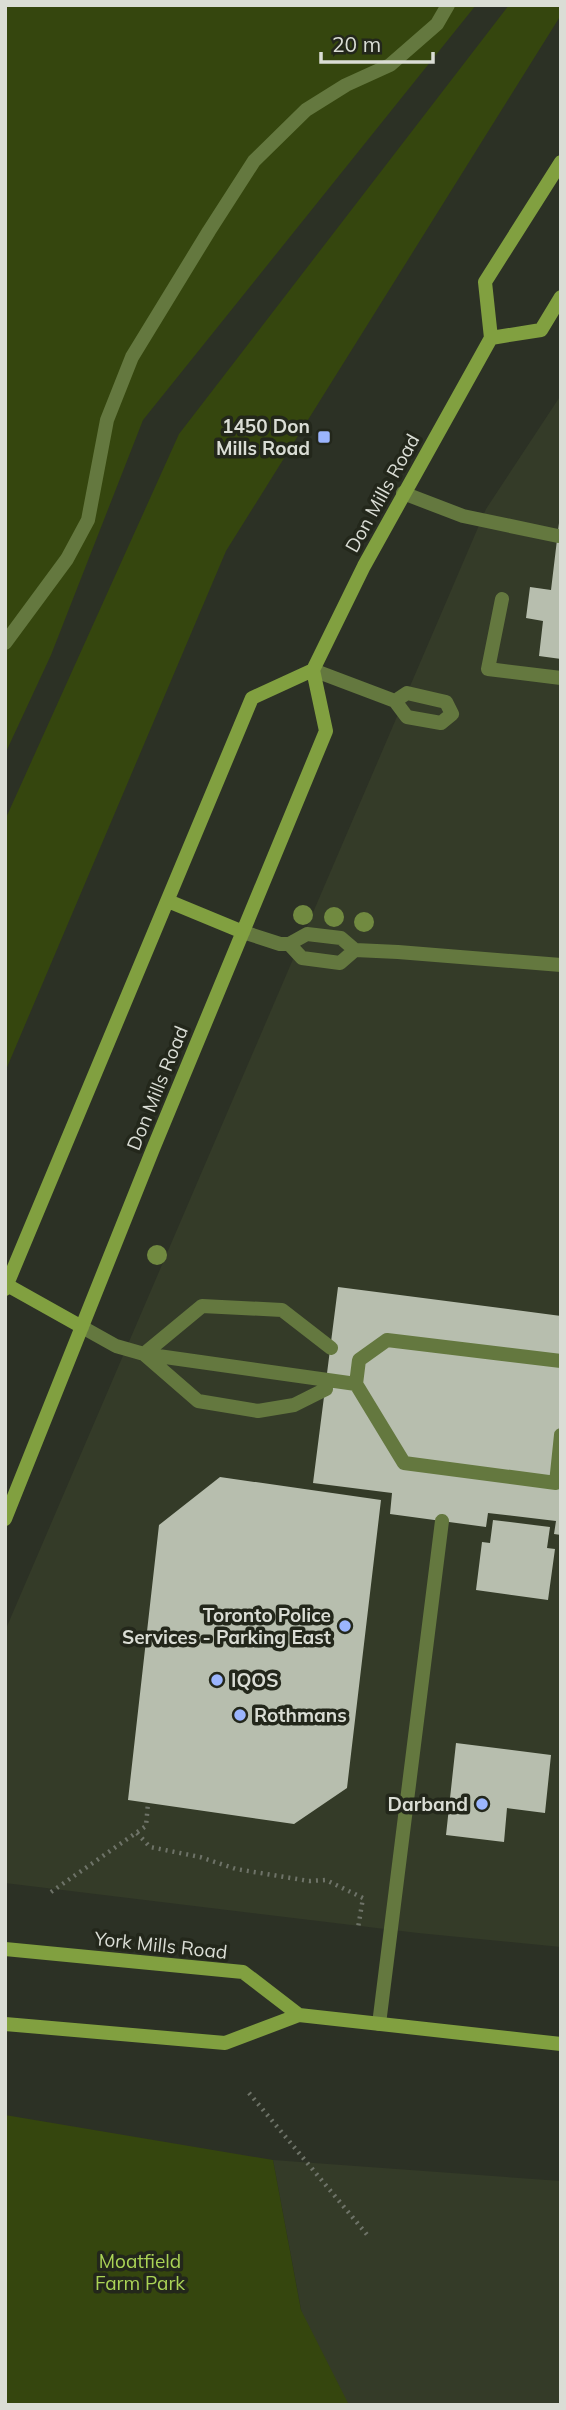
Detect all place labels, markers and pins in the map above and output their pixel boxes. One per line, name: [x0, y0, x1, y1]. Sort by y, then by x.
place label: 1450 Don Mills Road: [216, 414, 310, 460]
marker: 1450 Don Mills Road: [316, 429, 332, 445]
place label: Toronto Police Services - Parking East: [122, 1603, 331, 1649]
marker: Toronto Police Services - Parking East: [337, 1618, 353, 1634]
place label: IQOS: [231, 1668, 279, 1692]
marker: IQOS: [209, 1672, 225, 1688]
place label: Rothmans: [254, 1703, 347, 1727]
marker: Rothmans: [232, 1707, 248, 1723]
place label: Darband: [387, 1792, 468, 1816]
marker: Darband: [474, 1796, 490, 1812]

